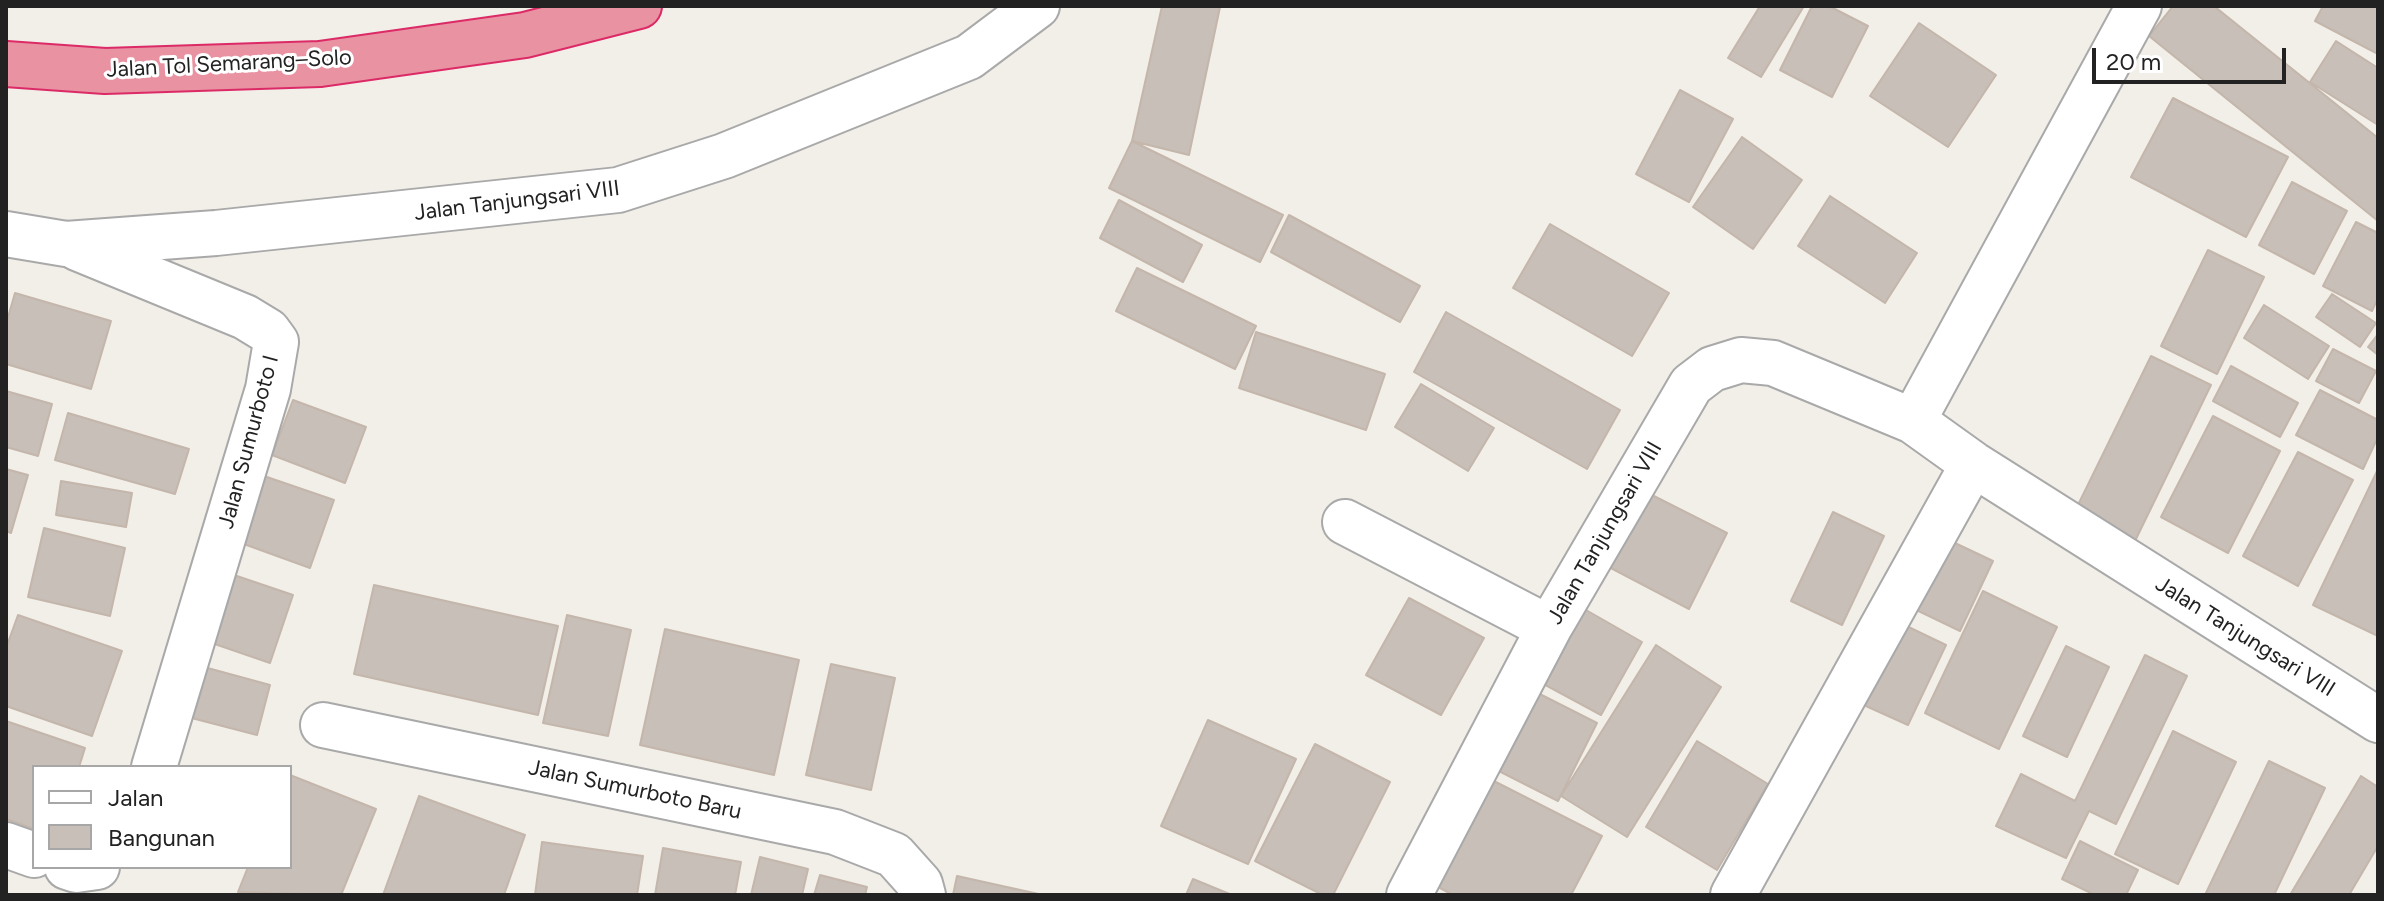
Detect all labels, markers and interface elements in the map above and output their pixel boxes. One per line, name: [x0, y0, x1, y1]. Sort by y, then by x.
scale bar: [2096, 32, 2290, 82]
street label: Jalan Tol Semarang–Solo: [106, 44, 352, 84]
text: 20 m: [2106, 47, 2161, 76]
street label: Jalan Tanjungsari VIII: [413, 175, 621, 227]
street label: Jalan Sumurboto I: [213, 352, 285, 532]
street label: Jalan Tanjungsari VIII: [1542, 437, 1668, 629]
street label: Jalan Tanjungsari VIII: [2150, 571, 2340, 703]
street label: Jalan Sumurboto Baru: [526, 755, 744, 825]
legend: [32, 765, 292, 869]
text: Jalan: [108, 783, 164, 812]
text: Bangunan: [108, 823, 215, 852]

